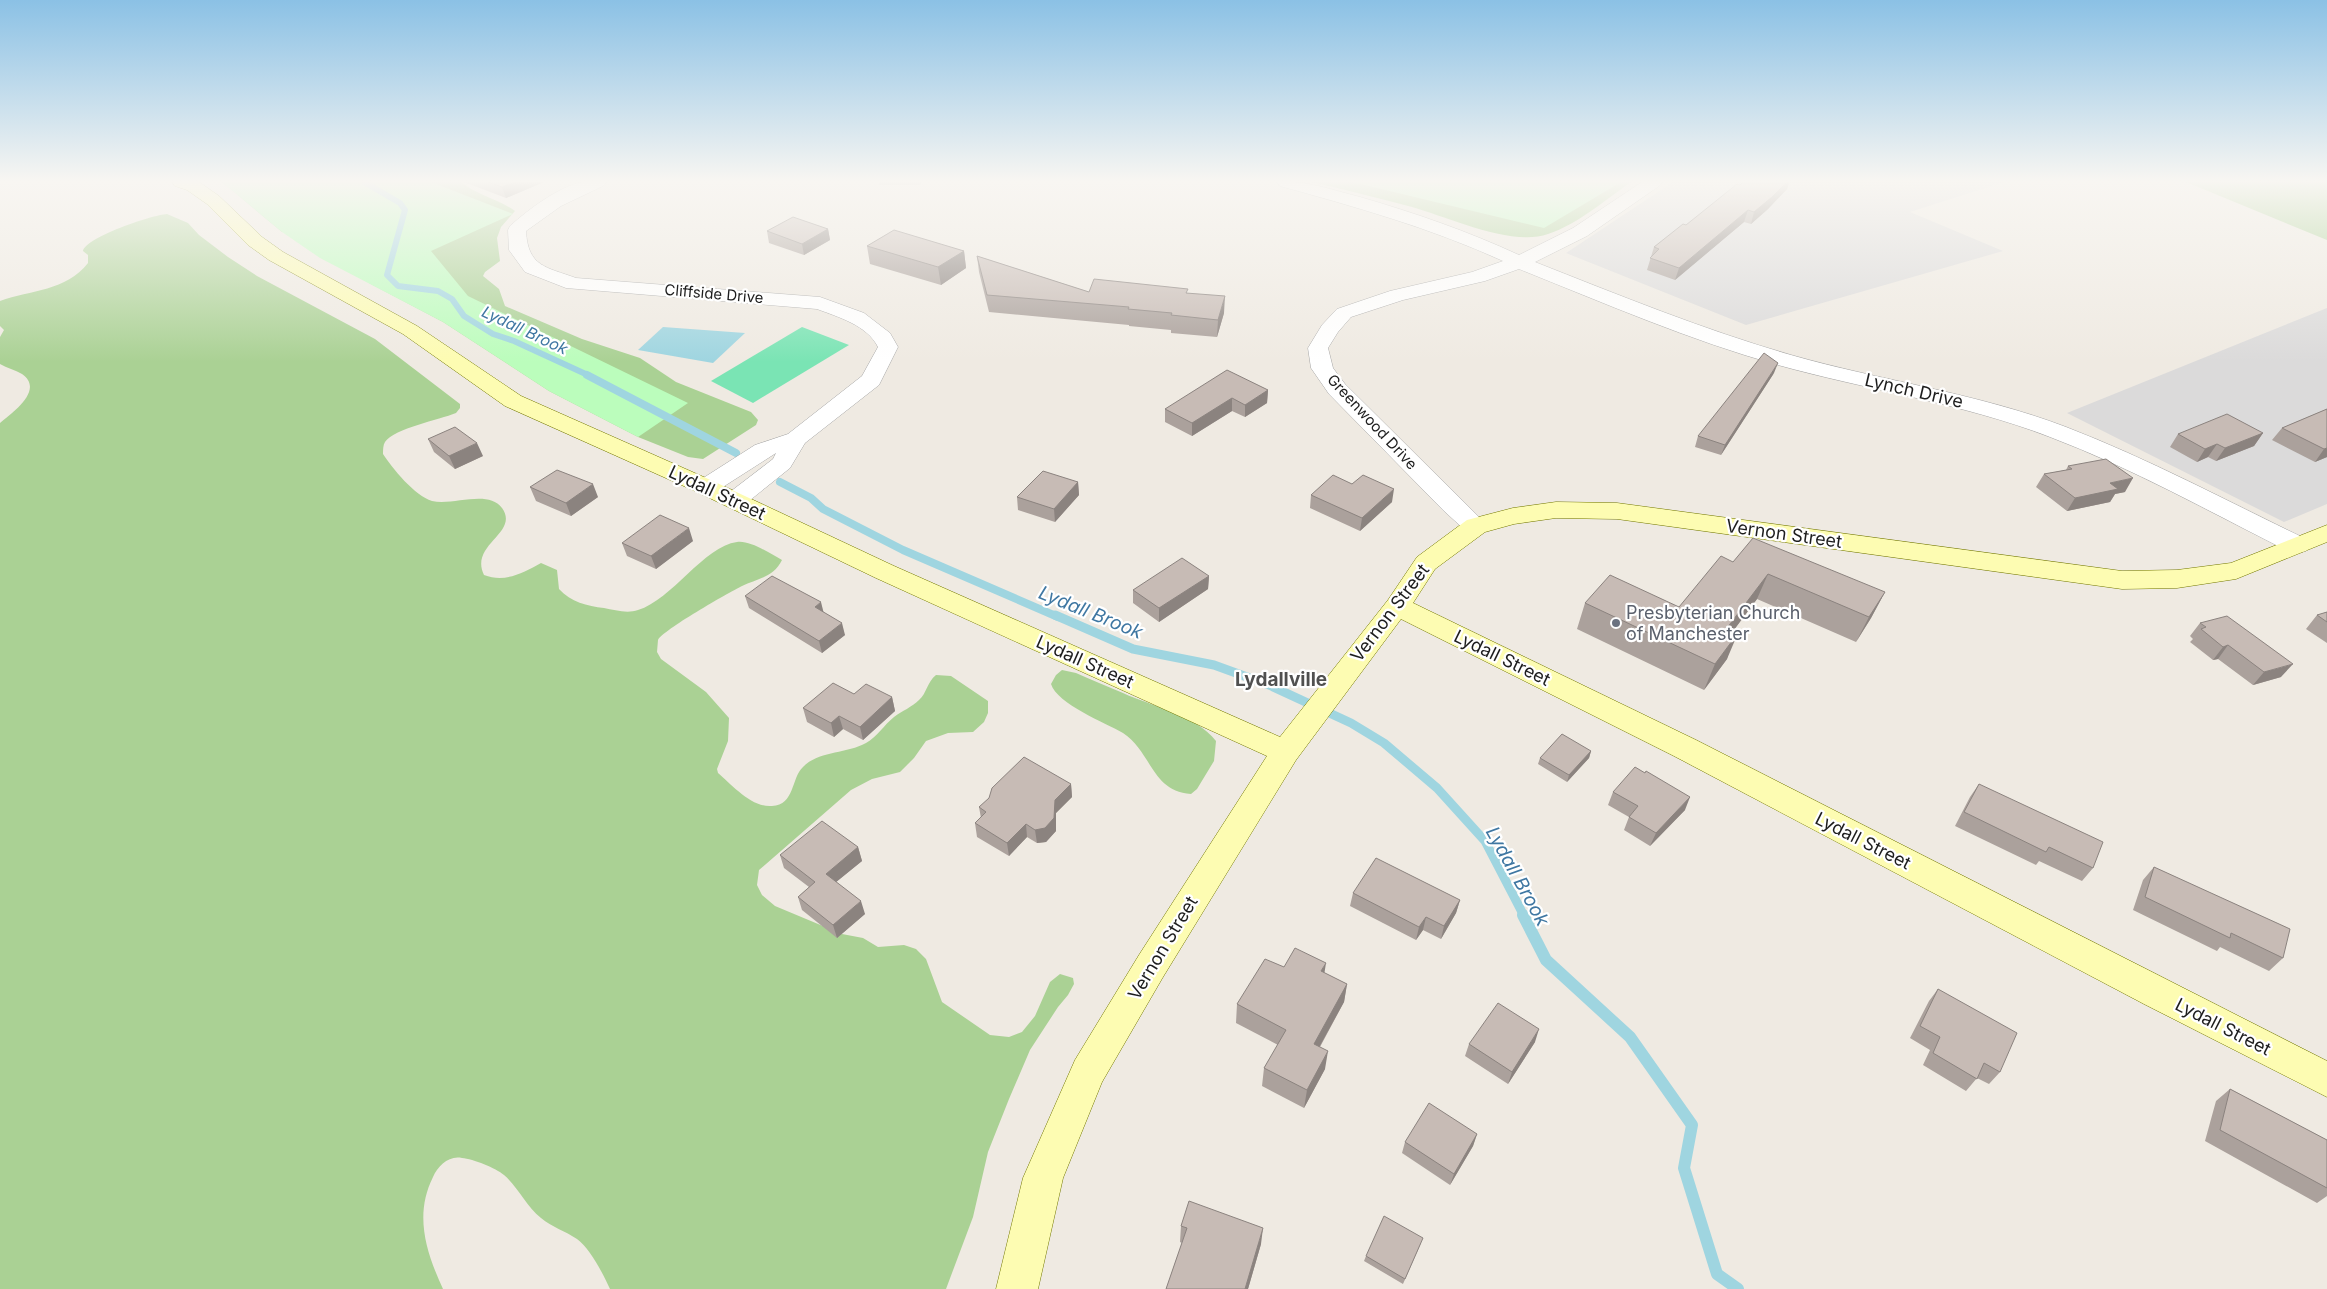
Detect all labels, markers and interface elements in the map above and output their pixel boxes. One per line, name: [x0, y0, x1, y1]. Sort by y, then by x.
street label: Cliffside Drive: [664, 280, 764, 307]
water label: Lydall Brook: [479, 301, 571, 359]
street label: Lynch Drive: [1863, 369, 1965, 412]
street label: Greenwood Drive: [1323, 370, 1421, 473]
street label: Lydall Street: [665, 461, 769, 524]
street label: Vernon Street: [1725, 515, 1844, 552]
street label: Vernon Street: [1346, 560, 1433, 666]
water label: Lydall Brook: [1035, 581, 1147, 644]
place label: Presbyterian Church of Manchester: [1626, 602, 1800, 644]
marker: Presbyterian Church of Manchester: [1610, 617, 1622, 629]
street label: Lydall Street: [1451, 625, 1554, 690]
street label: Lydall Street: [1033, 631, 1137, 692]
district label: Lydallville: [1235, 668, 1327, 691]
street label: Lydall Street: [1812, 807, 1915, 874]
water label: Lydall Brook: [1481, 823, 1555, 930]
street label: Vernon Street: [1123, 892, 1202, 1003]
street label: Lydall Street: [2172, 993, 2275, 1060]

